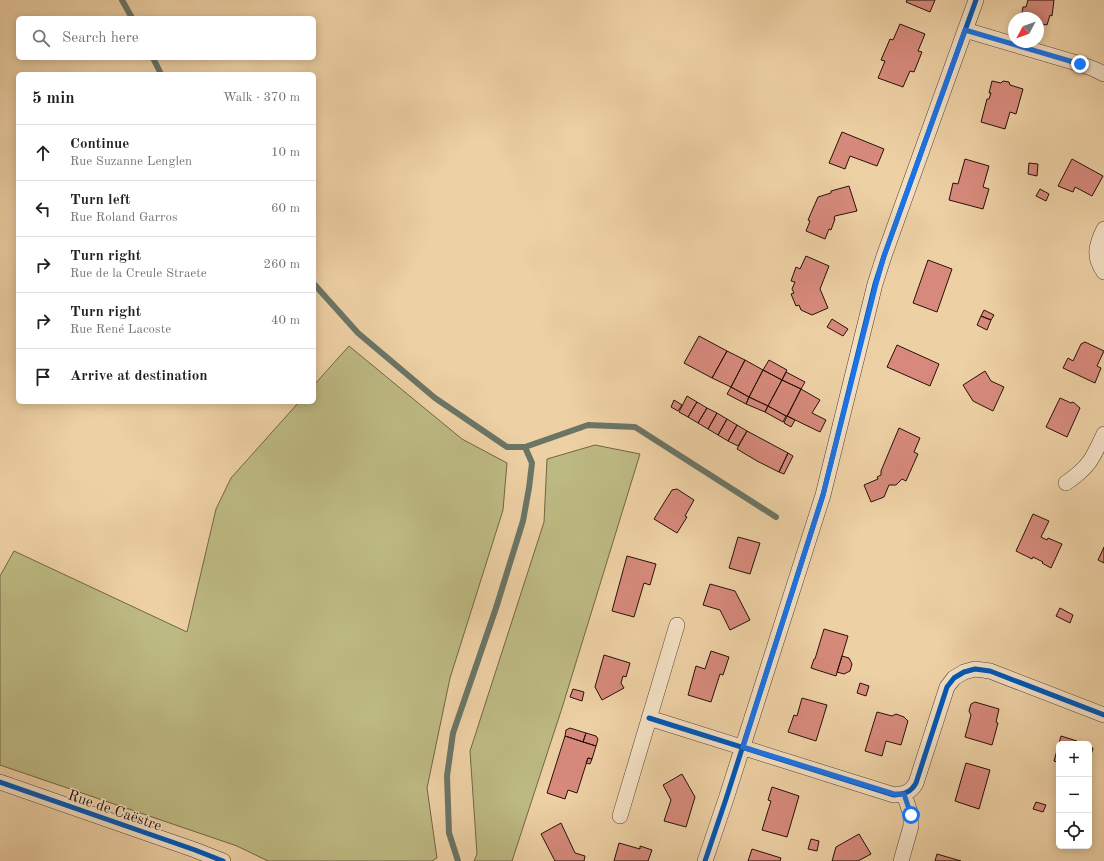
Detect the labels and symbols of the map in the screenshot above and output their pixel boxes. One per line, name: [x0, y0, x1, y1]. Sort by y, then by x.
north arrow: [1008, 12, 1044, 48]
route end: [1071, 55, 1089, 73]
street label: Rue de Caëstre: [66, 788, 163, 834]
route start: [902, 806, 920, 824]

